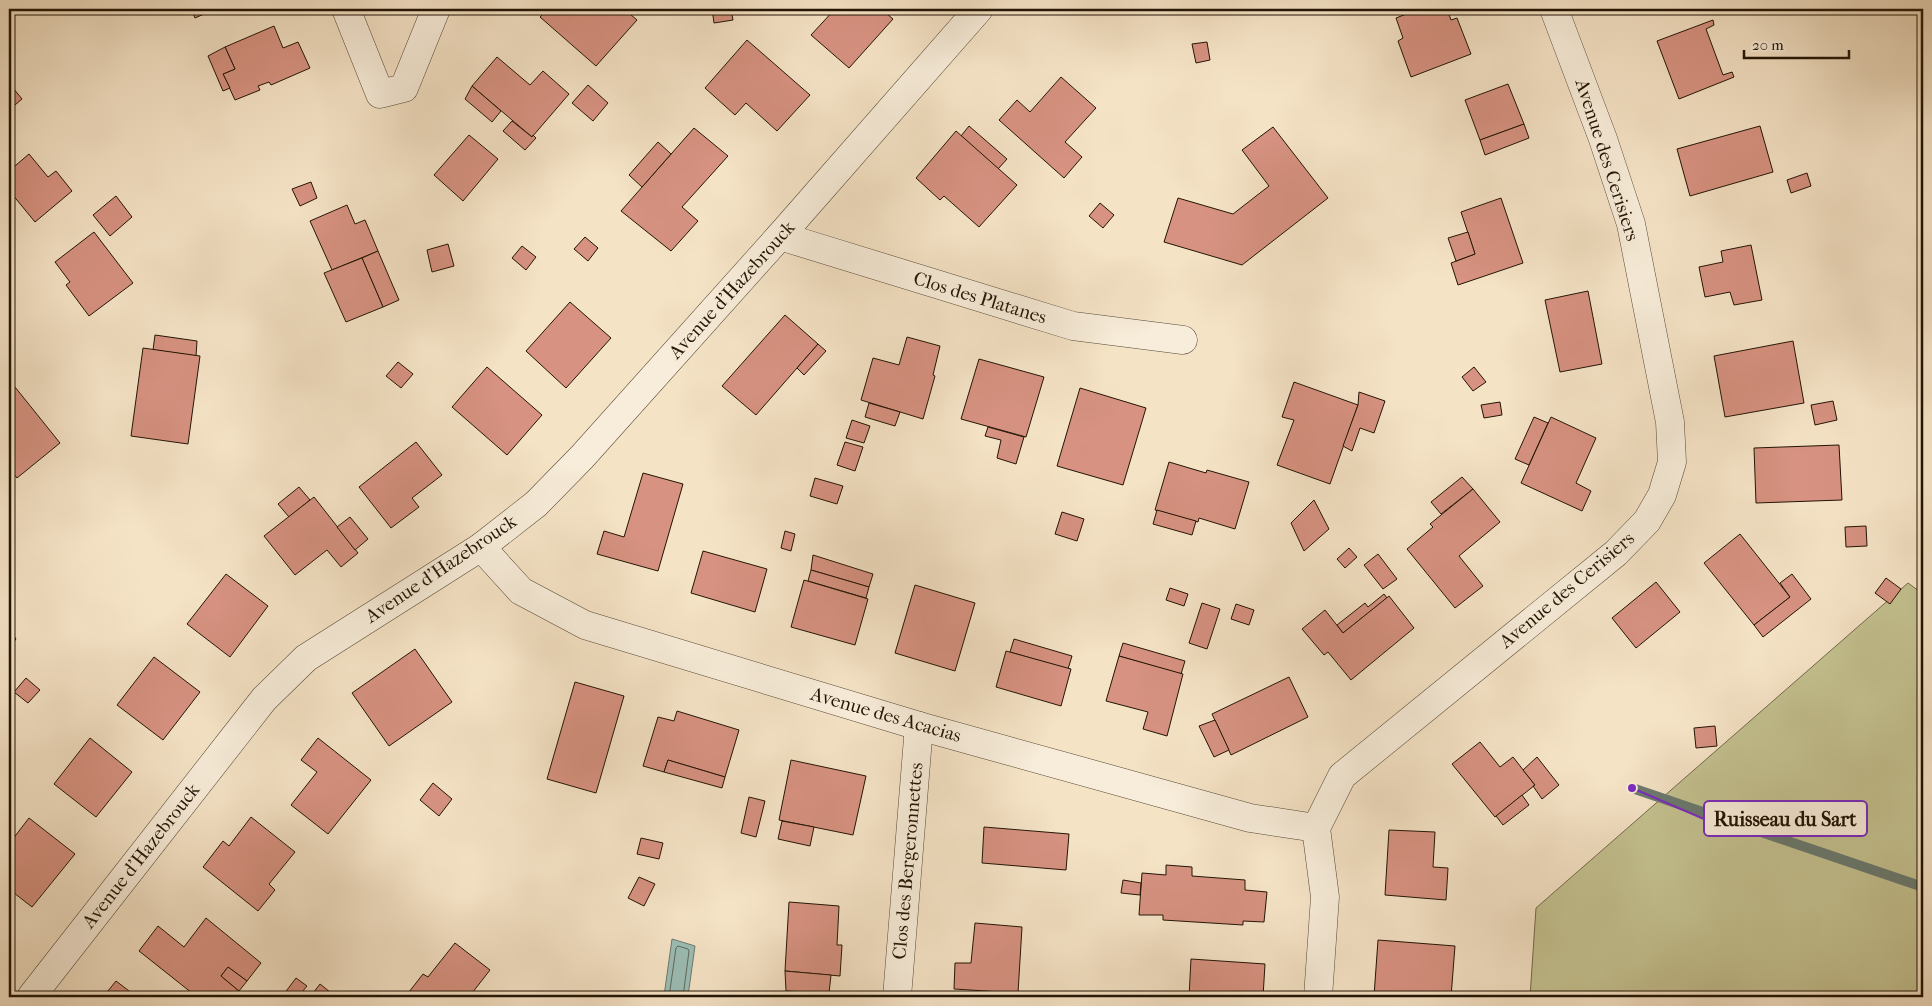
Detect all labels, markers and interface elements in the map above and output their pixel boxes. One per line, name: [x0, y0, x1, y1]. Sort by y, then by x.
scale bar: [1744, 28, 1850, 60]
text: 20 m: [1752, 36, 1784, 54]
street label: Avenue des Cerisiers: [1570, 75, 1644, 244]
street label: Avenue d'Hazebrouck: [664, 217, 800, 364]
street label: Clos des Platanes: [911, 267, 1049, 329]
street label: Avenue d'Hazebrouck: [360, 510, 521, 628]
street label: Avenue des Cerisiers: [1494, 527, 1639, 653]
street label: Avenue des Acacias: [807, 683, 964, 747]
street label: Clos des Bergeronnettes: [888, 762, 928, 960]
street label: Avenue d'Hazebrouck: [77, 779, 204, 933]
callout: Ruisseau du Sart: [1704, 801, 1867, 836]
text: Ruisseau du Sart: [1714, 808, 1857, 831]

